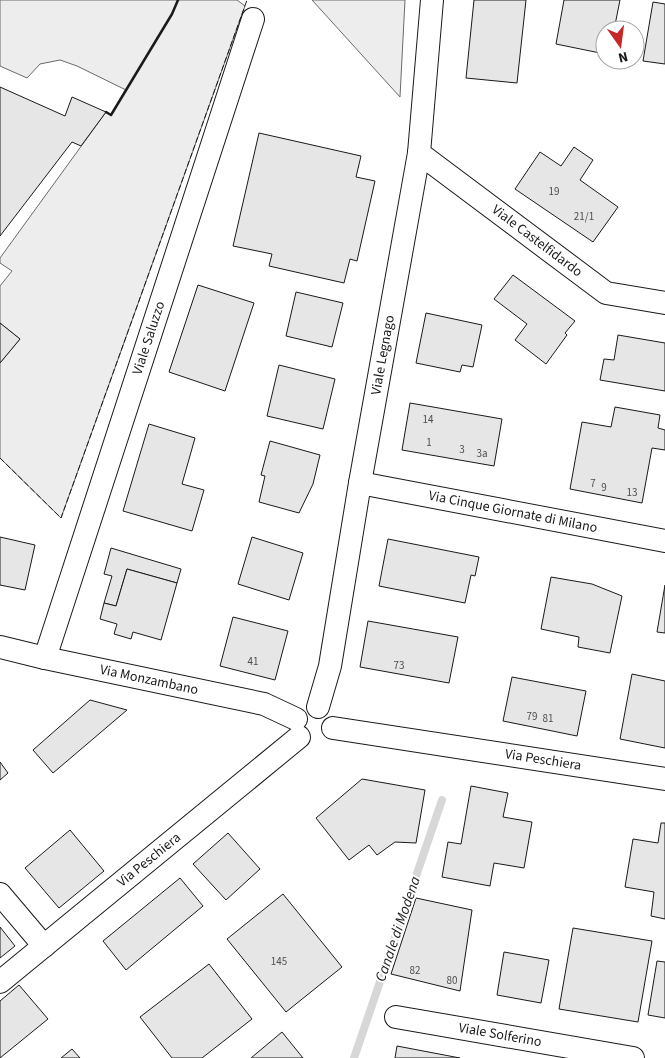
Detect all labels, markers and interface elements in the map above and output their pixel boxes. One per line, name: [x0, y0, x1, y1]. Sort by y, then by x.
north arrow: [595, 20, 645, 70]
text: N: [616, 46, 630, 67]
house number: 19: [549, 184, 559, 199]
street label: Viale Castelfidardo: [487, 200, 587, 282]
house number: 21/1: [574, 209, 594, 224]
street label: Viale Saluzzo: [128, 299, 170, 377]
street label: Viale Legnago: [366, 314, 400, 396]
house number: 14: [423, 412, 434, 427]
house number: 1: [426, 435, 432, 450]
house number: 3: [459, 442, 465, 457]
house number: 3a: [476, 446, 488, 461]
house number: 7: [590, 476, 596, 491]
house number: 9: [601, 480, 607, 495]
house number: 13: [627, 485, 637, 500]
street label: Via Cinque Giornate di Milano: [427, 486, 599, 538]
house number: 41: [248, 654, 258, 669]
house number: 73: [394, 658, 404, 673]
street label: Via Monzambano: [98, 660, 200, 700]
house number: 79: [527, 709, 537, 724]
house number: 81: [543, 711, 553, 726]
street label: Via Peschiera: [503, 744, 583, 776]
street label: Via Peschiera: [113, 828, 185, 892]
water label: Canale di Modena: [370, 874, 426, 984]
house number: 145: [271, 954, 287, 969]
house number: 82: [410, 963, 420, 978]
house number: 80: [447, 973, 457, 988]
street label: Viale Solferino: [457, 1018, 543, 1052]

